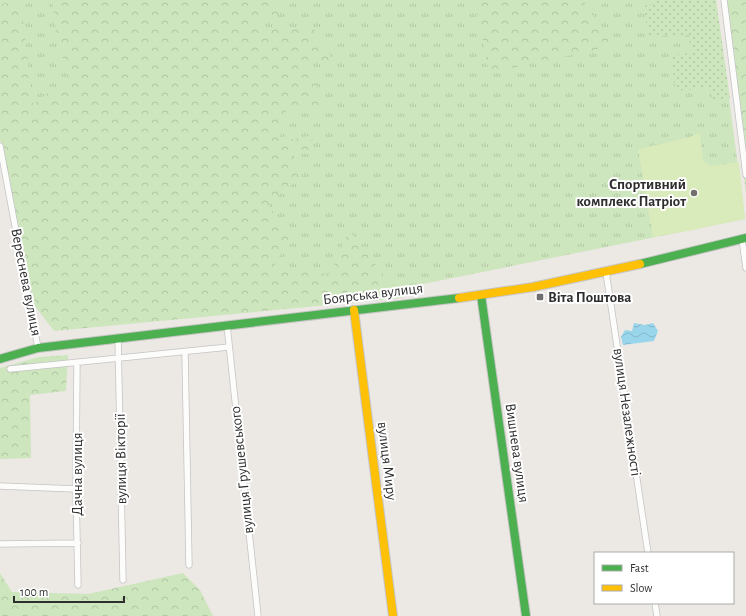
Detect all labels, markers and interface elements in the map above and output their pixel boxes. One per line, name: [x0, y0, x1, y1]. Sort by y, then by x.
place label: Спортивний комплекс Патріот: [576, 177, 686, 209]
marker: Спортивний комплекс Патріот: [689, 188, 699, 198]
street label: Вереснева вулиця: [8, 227, 44, 337]
street label: Боярська вулиця: [322, 280, 424, 308]
place label: Віта Поштова: [548, 290, 631, 305]
marker: Віта Поштова: [535, 292, 545, 302]
street label: вулиця Незалежності: [611, 347, 643, 477]
street label: Вишнева вулиця: [503, 402, 531, 504]
street label: вулиця Грушевського: [228, 405, 256, 535]
street label: вулиця Вікторії: [113, 413, 129, 505]
street label: вулиця Миру: [375, 421, 399, 502]
street label: Дачна вулиця: [70, 432, 85, 516]
legend: [594, 552, 734, 604]
text: Fast: [630, 562, 649, 574]
scale bar: [14, 578, 124, 604]
text: Slow: [630, 582, 652, 594]
text: 100 m: [20, 586, 48, 598]

